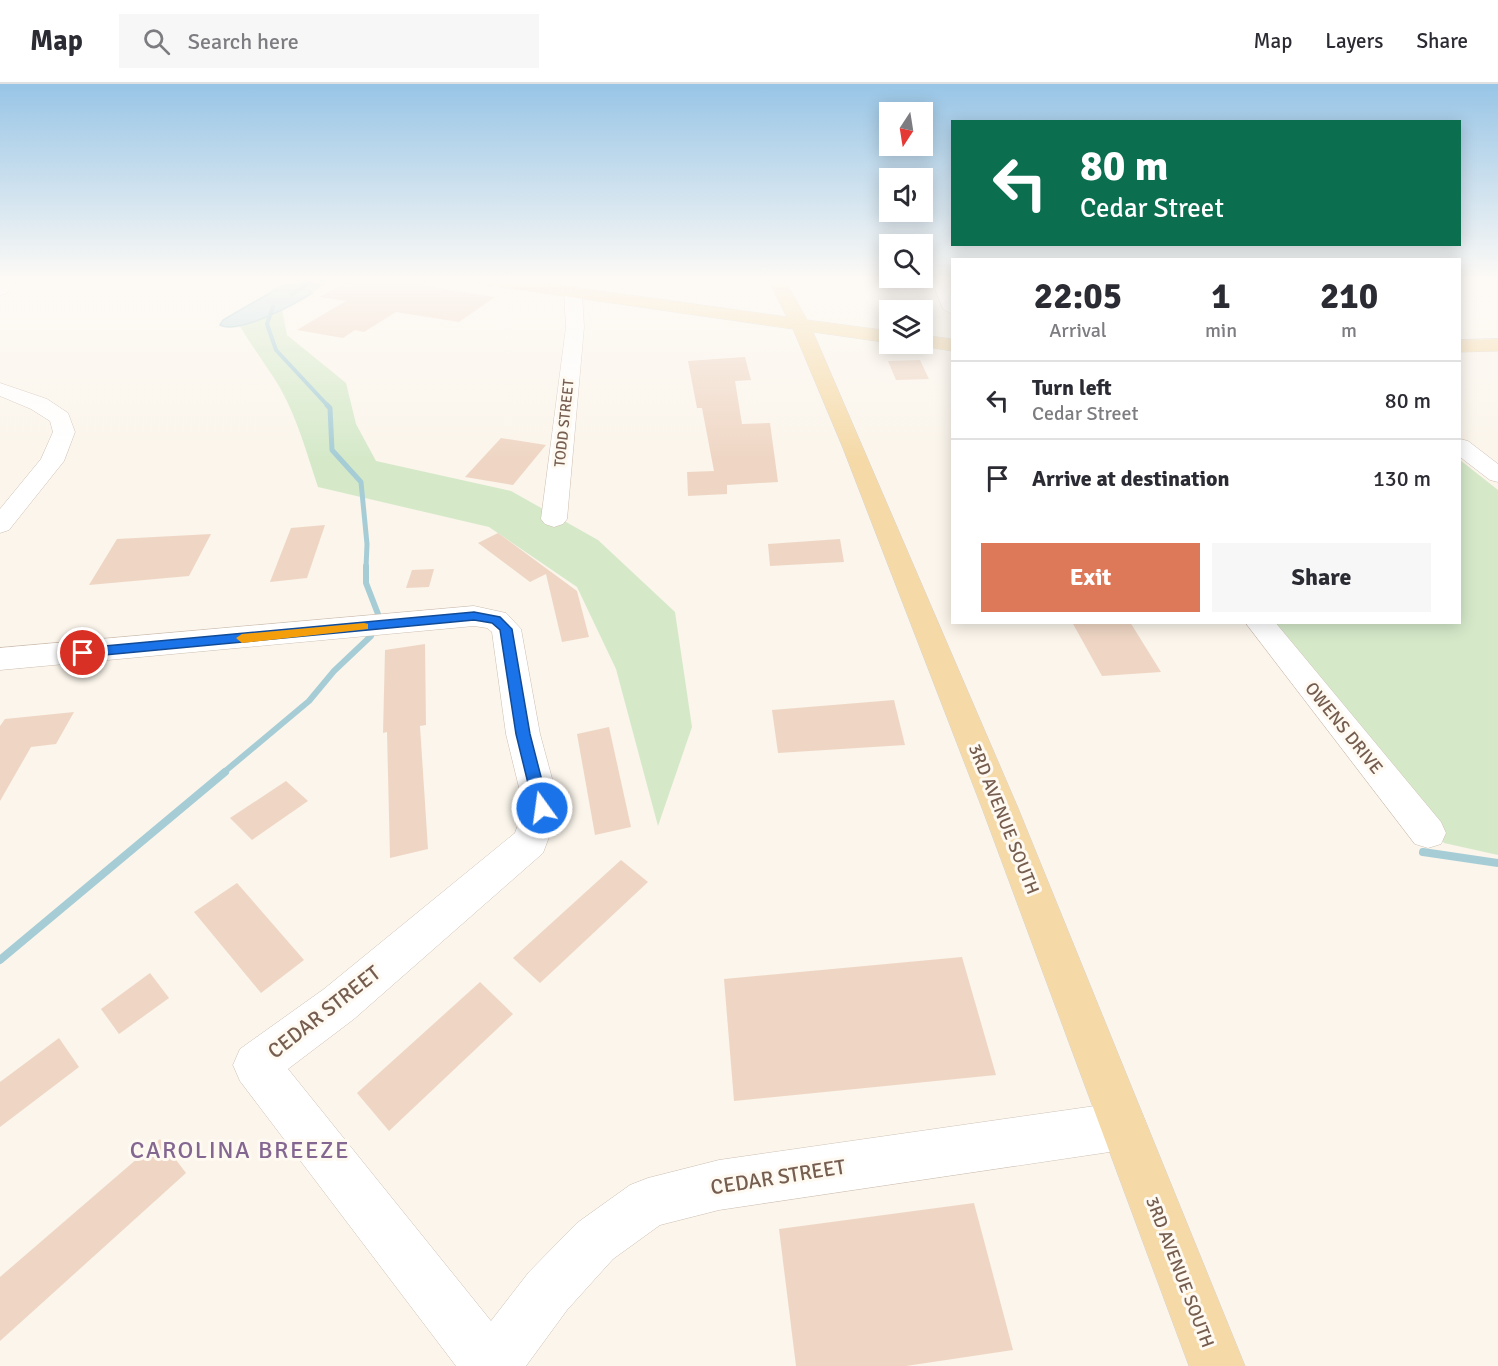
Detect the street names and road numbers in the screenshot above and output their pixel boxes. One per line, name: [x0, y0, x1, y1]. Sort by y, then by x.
street label: TODD STREET: [550, 378, 578, 468]
street label: OWENS DRIVE: [1300, 678, 1388, 778]
street label: 3RD AVENUE SOUTH: [964, 741, 1044, 897]
street label: CEDAR STREET: [262, 959, 386, 1064]
street label: CEDAR STREET: [709, 1153, 848, 1200]
street label: 3RD AVENUE SOUTH: [1141, 1193, 1219, 1351]

